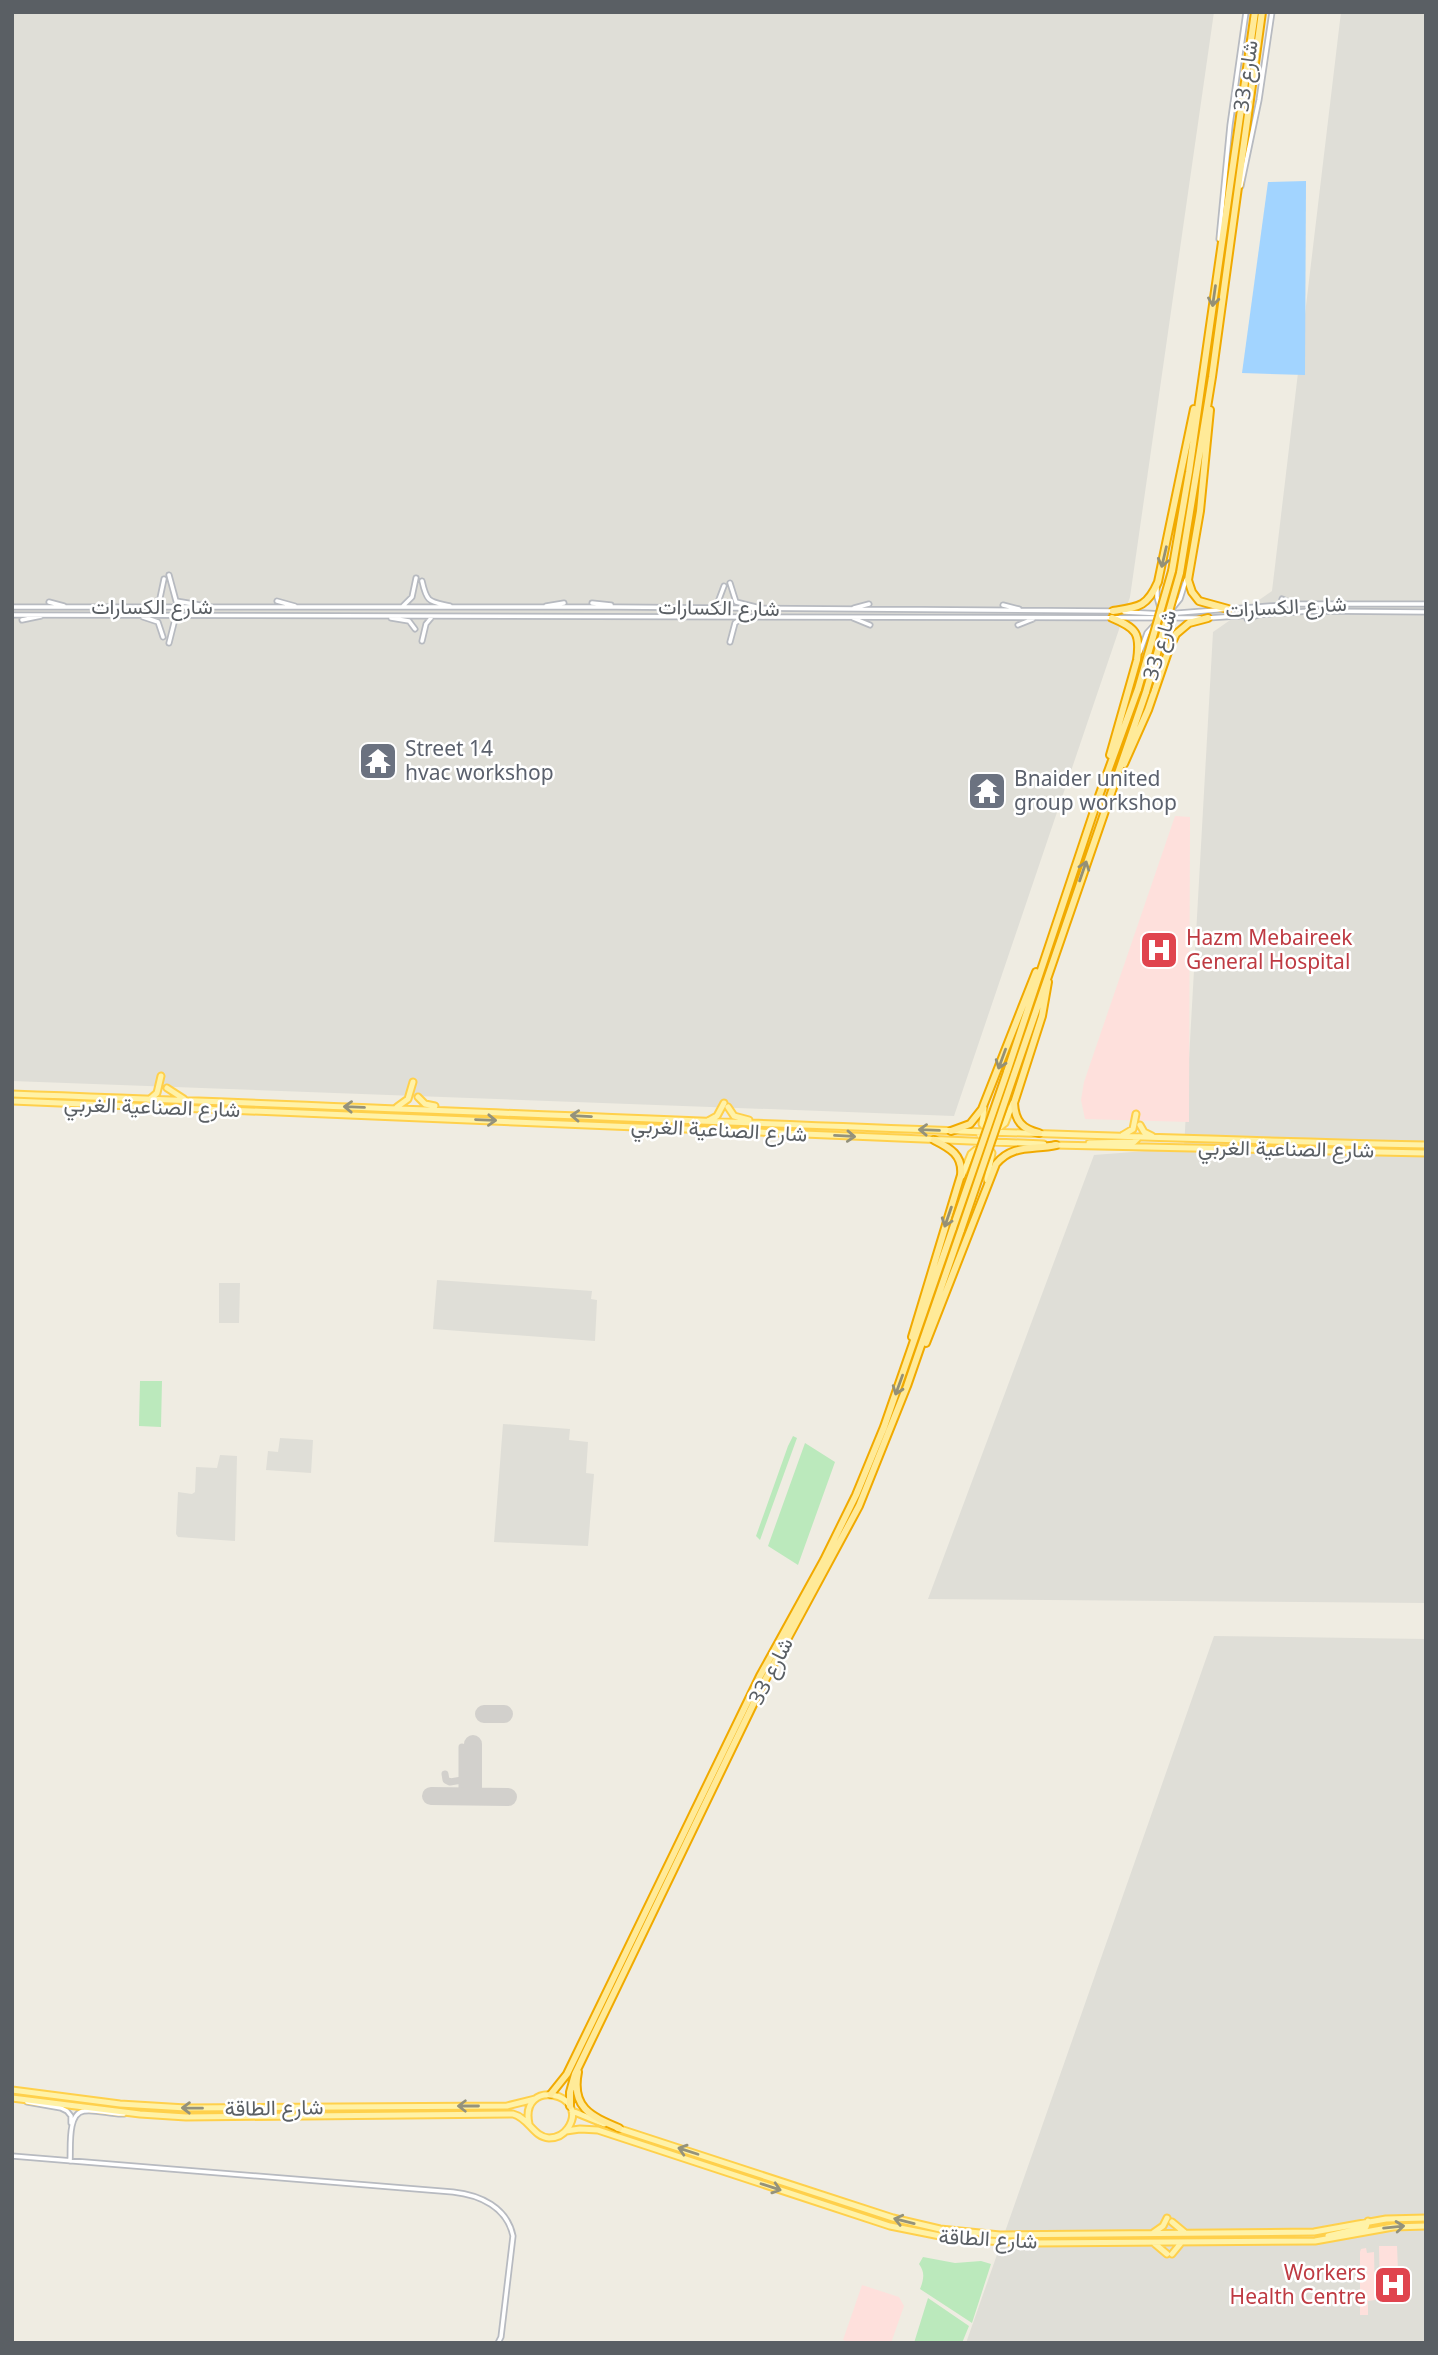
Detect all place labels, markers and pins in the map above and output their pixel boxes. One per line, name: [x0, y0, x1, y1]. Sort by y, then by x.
place label: Street 14 hvac workshop: [405, 734, 554, 786]
temple icon: Street 14 hvac workshop: [357, 740, 399, 782]
place label: Bnaider united group workshop: [1014, 764, 1177, 816]
temple icon: Bnaider united group workshop: [966, 770, 1008, 812]
place label: Hazm Mebaireek General Hospital: [1186, 923, 1353, 975]
hospital icon: Hazm Mebaireek General Hospital: [1138, 929, 1180, 971]
place label: Workers Health Centre: [1230, 2258, 1366, 2310]
hospital icon: Workers Health Centre: [1372, 2264, 1414, 2306]

